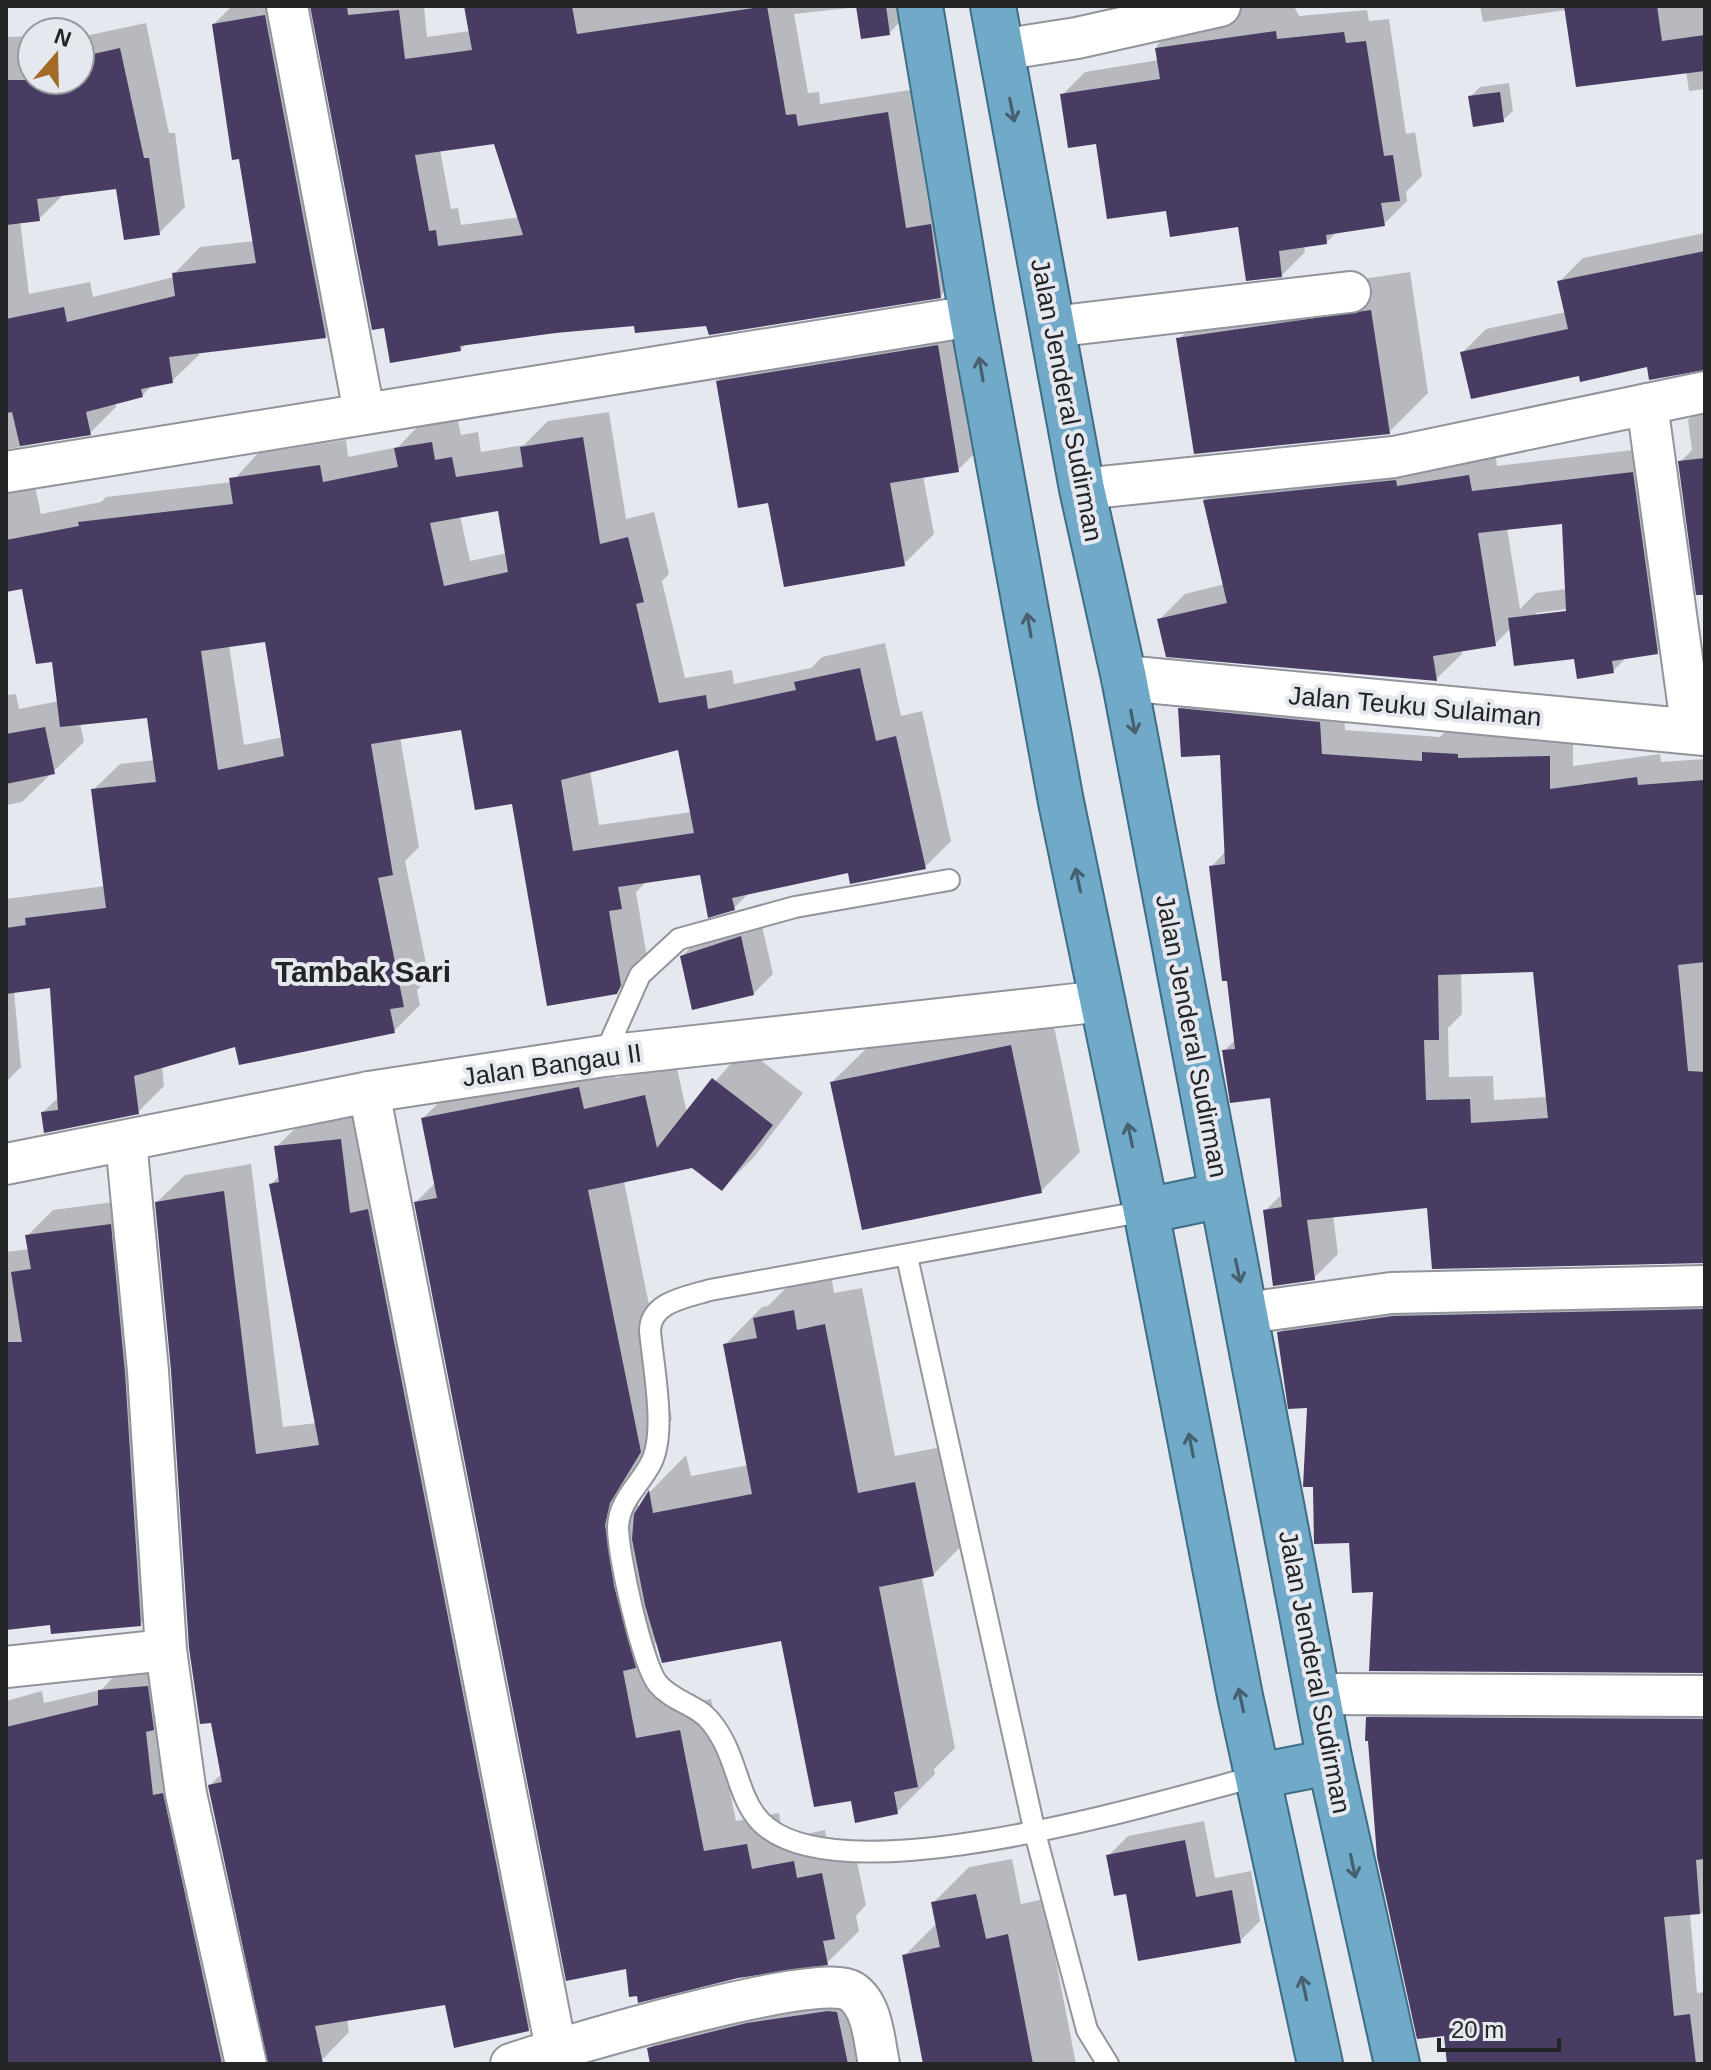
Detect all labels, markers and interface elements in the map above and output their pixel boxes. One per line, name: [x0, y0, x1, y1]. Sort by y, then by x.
north arrow: [16, 16, 96, 96]
text: N: [51, 23, 74, 52]
one-way arrow: [1005, 97, 1020, 122]
street label: Jalan Jenderal Sudirman: [1025, 256, 1109, 544]
one-way arrow: [973, 357, 988, 382]
one-way arrow: [1020, 613, 1035, 638]
street label: Jalan Teuku Sulaiman: [1287, 680, 1543, 732]
one-way arrow: [1126, 709, 1141, 735]
one-way arrow: [1069, 868, 1084, 894]
street label: Jalan Jenderal Sudirman: [1150, 892, 1234, 1180]
district label: Tambak Sari: [275, 955, 451, 988]
street label: Jalan Bangau II: [460, 1038, 644, 1092]
one-way arrow: [1122, 1123, 1137, 1148]
one-way arrow: [1231, 1258, 1246, 1283]
one-way arrow: [1183, 1433, 1198, 1458]
street label: Jalan Jenderal Sudirman: [1273, 1528, 1357, 1816]
one-way arrow: [1233, 1688, 1248, 1713]
one-way arrow: [1346, 1852, 1361, 1878]
one-way arrow: [1296, 1975, 1311, 2001]
scale bar: [1439, 2002, 1559, 2052]
text: 20 m: [1451, 2016, 1504, 2043]

